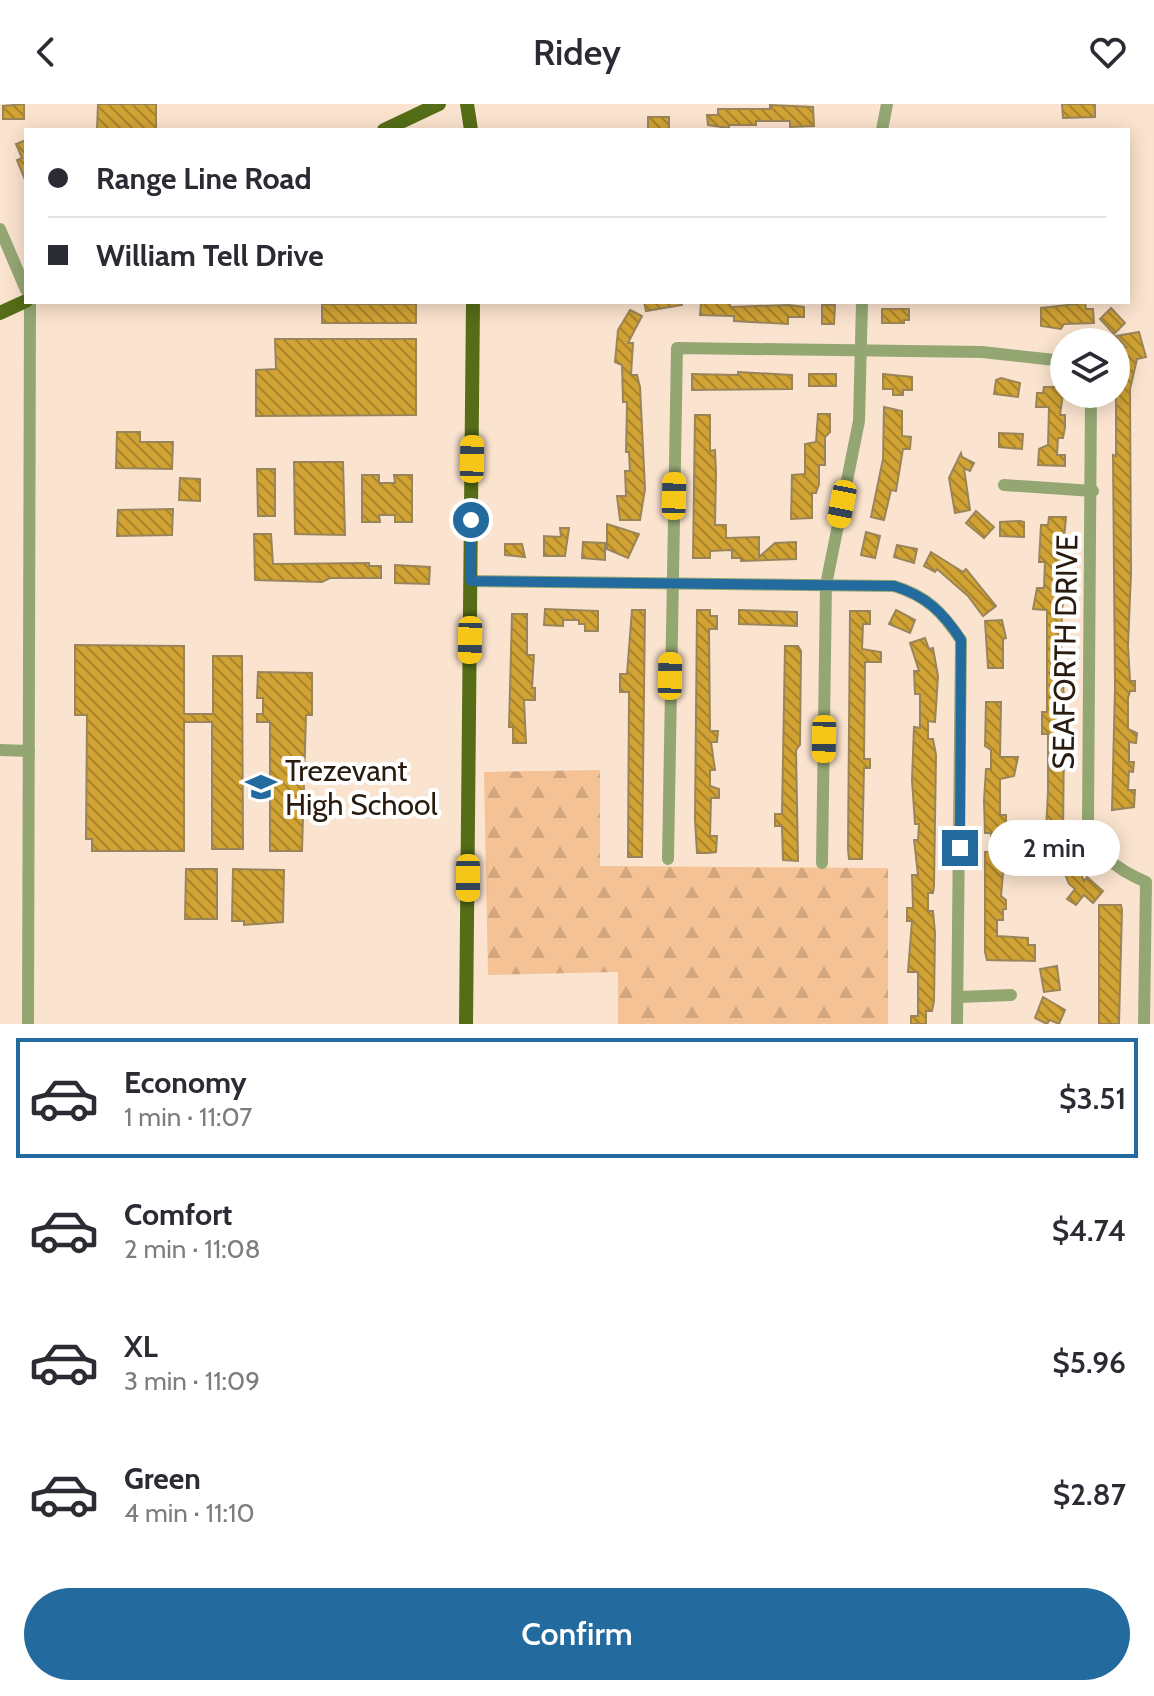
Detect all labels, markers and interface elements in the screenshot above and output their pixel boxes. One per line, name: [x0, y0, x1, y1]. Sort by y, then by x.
icon: back: [24, 30, 68, 74]
text: Ridey: [533, 30, 621, 74]
icon: heart: [1086, 30, 1130, 74]
text: Range Line Road: [96, 160, 312, 197]
text: William Tell Drive: [96, 237, 324, 274]
map controls: [1050, 328, 1130, 408]
button: layers: [1050, 328, 1130, 408]
car: [460, 435, 484, 483]
car: [662, 472, 686, 520]
car: [826, 478, 858, 530]
route start: [453, 502, 489, 538]
street label: SEAFORTH DRIVE: [1044, 534, 1086, 770]
car: [458, 616, 482, 664]
car: [658, 652, 682, 700]
car: [812, 715, 836, 763]
place label: Trezevant High School: [285, 752, 438, 823]
school or university icon: Trezevant High School: [244, 770, 278, 804]
callout: 2 min: [988, 820, 1120, 876]
route end: [942, 830, 978, 866]
text: 2 min: [1023, 832, 1085, 864]
car: [456, 854, 480, 902]
icon: car: [28, 1062, 100, 1134]
text: Economy: [124, 1064, 247, 1101]
text: $3.51: [1059, 1080, 1126, 1117]
text: 1 min · 11:07: [124, 1101, 252, 1133]
icon: car: [28, 1194, 100, 1266]
text: Comfort: [124, 1196, 232, 1233]
text: $4.74: [1052, 1212, 1126, 1249]
text: 2 min · 11:08: [124, 1233, 260, 1265]
icon: car: [28, 1326, 100, 1398]
text: XL: [124, 1328, 158, 1365]
text: $5.96: [1052, 1344, 1126, 1381]
text: 3 min · 11:09: [124, 1365, 260, 1397]
icon: car: [28, 1458, 100, 1530]
text: Green: [124, 1460, 201, 1497]
text: $2.87: [1053, 1476, 1126, 1513]
text: 4 min · 11:10: [124, 1497, 255, 1529]
button: Confirm: [24, 1588, 1130, 1680]

